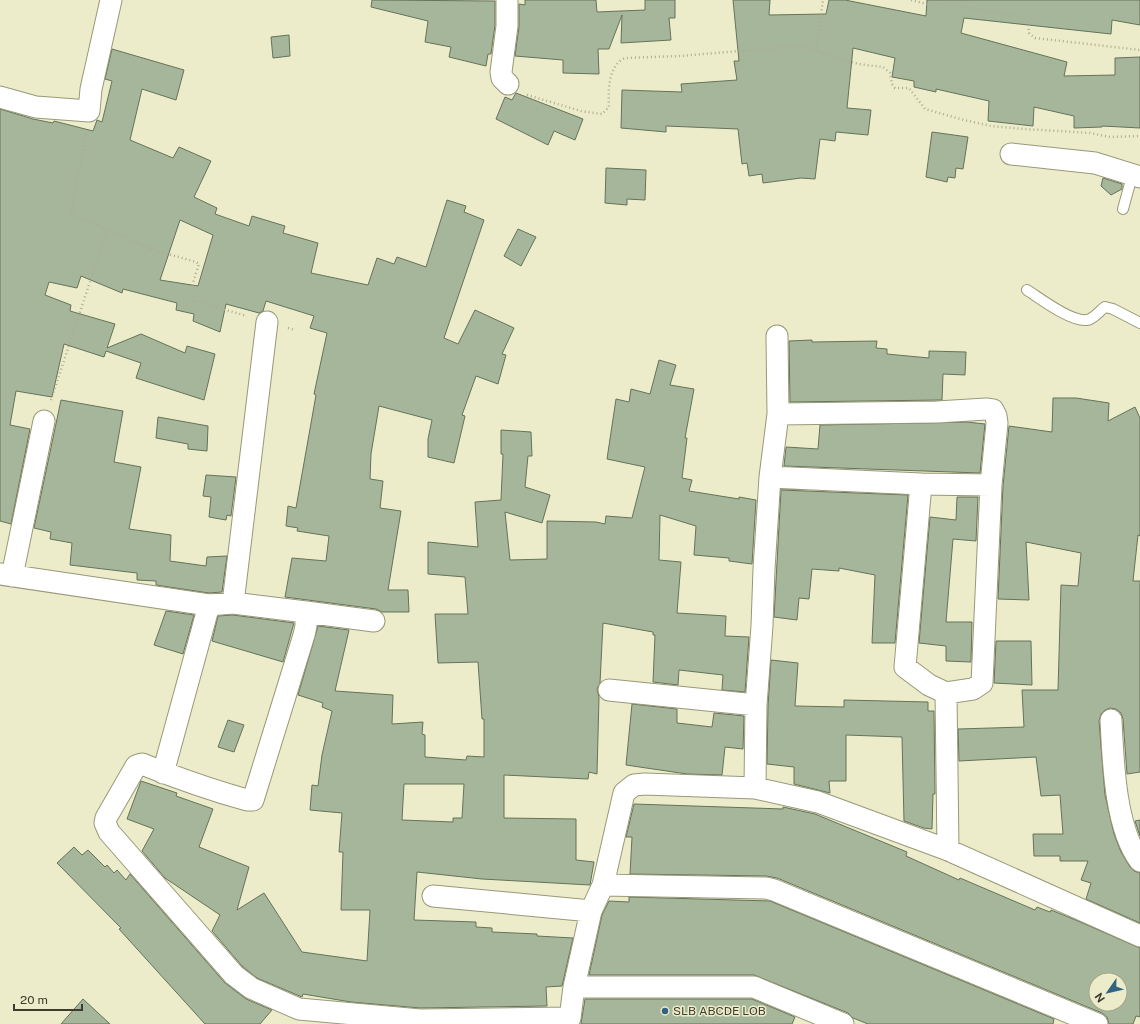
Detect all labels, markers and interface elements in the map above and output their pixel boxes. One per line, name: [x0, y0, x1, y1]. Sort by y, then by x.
north arrow: [1088, 972, 1128, 1012]
scale bar: [14, 986, 82, 1012]
text: N: [1092, 991, 1107, 1005]
text: 20 m: [20, 993, 48, 1007]
place label: SLB ABCDE LOB: [673, 1004, 766, 1018]
marker: SLB ABCDE LOB: [660, 1006, 670, 1016]

